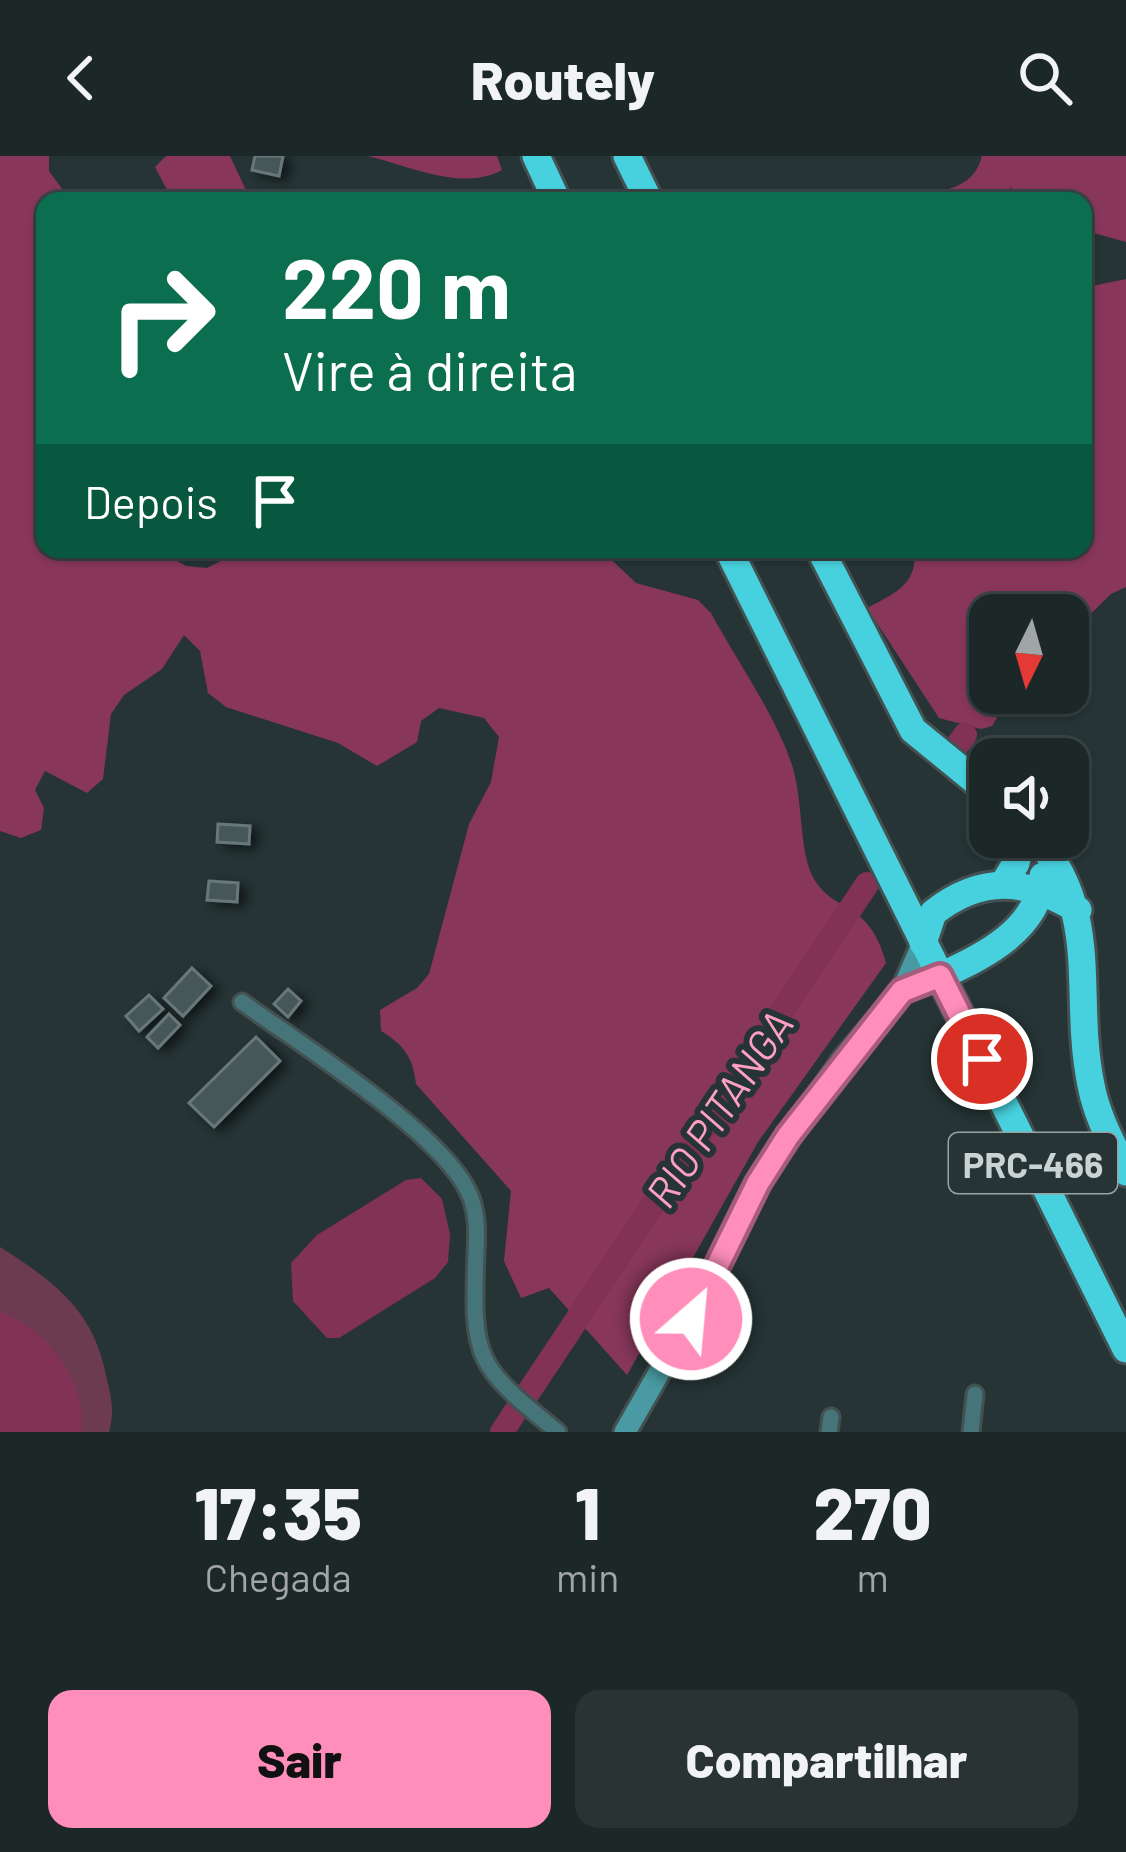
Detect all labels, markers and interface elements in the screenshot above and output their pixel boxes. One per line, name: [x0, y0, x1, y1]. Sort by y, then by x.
icon: back: [48, 45, 114, 111]
icon: search: [1012, 45, 1078, 111]
text: Routely: [471, 46, 655, 111]
text: 220 m: [282, 235, 511, 336]
icon: right: [84, 240, 240, 396]
text: Vire à direita: [282, 337, 577, 402]
icon: arrive: [242, 468, 308, 534]
text: Depois: [84, 474, 218, 528]
north arrow: [969, 594, 1089, 714]
map controls: [969, 594, 1089, 858]
button: sound: [969, 738, 1089, 858]
water label: RIO PITANGA: [634, 1000, 802, 1216]
pin: [931, 1008, 1033, 1110]
icon: arrive: [949, 1026, 1015, 1092]
road number: PRC-466: [949, 1133, 1117, 1193]
position arrow: [628, 1256, 754, 1382]
text: 17:35: [194, 1468, 362, 1554]
text: 1: [575, 1468, 600, 1554]
text: 270: [813, 1468, 932, 1554]
text: Chegada: [204, 1553, 352, 1600]
text: min: [556, 1553, 619, 1600]
text: m: [856, 1553, 889, 1600]
button: Sair: [48, 1690, 551, 1828]
button: Compartilhar: [575, 1690, 1078, 1828]

